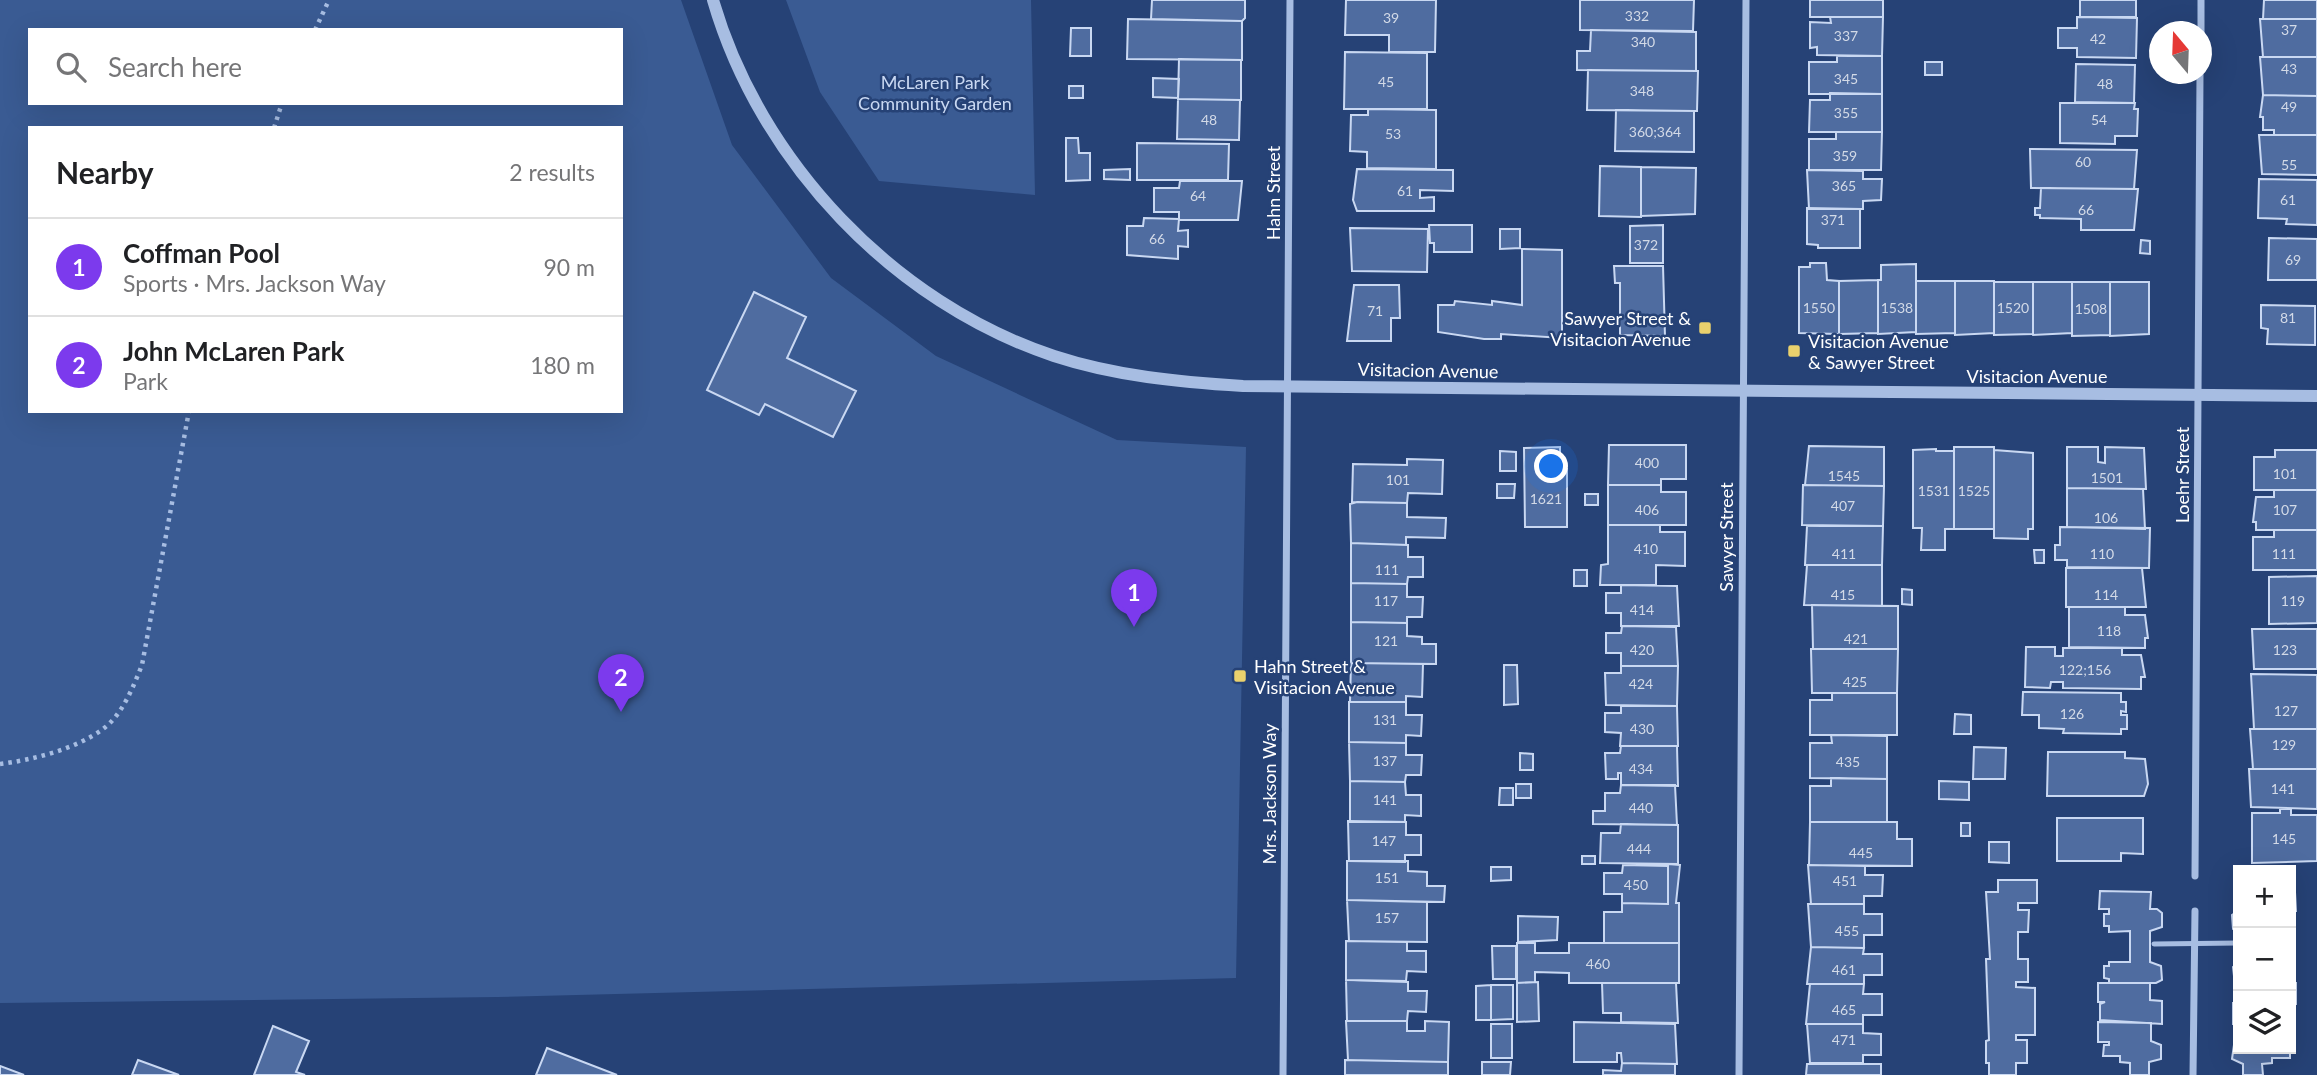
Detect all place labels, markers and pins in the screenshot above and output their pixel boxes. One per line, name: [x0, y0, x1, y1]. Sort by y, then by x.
place label: Sawyer Street & Visitacion Avenue: [1550, 307, 1691, 350]
marker: Sawyer Street & Visitacion Avenue: [1697, 320, 1713, 336]
place label: Visitacion Avenue & Sawyer Street: [1808, 330, 1949, 373]
marker: Visitacion Avenue & Sawyer Street: [1786, 343, 1802, 359]
pin: 1: [1111, 569, 1157, 627]
pin: 2: [598, 654, 644, 712]
place label: Hahn Street & Visitacion Avenue: [1254, 655, 1395, 698]
marker: Hahn Street & Visitacion Avenue: [1232, 668, 1248, 684]

